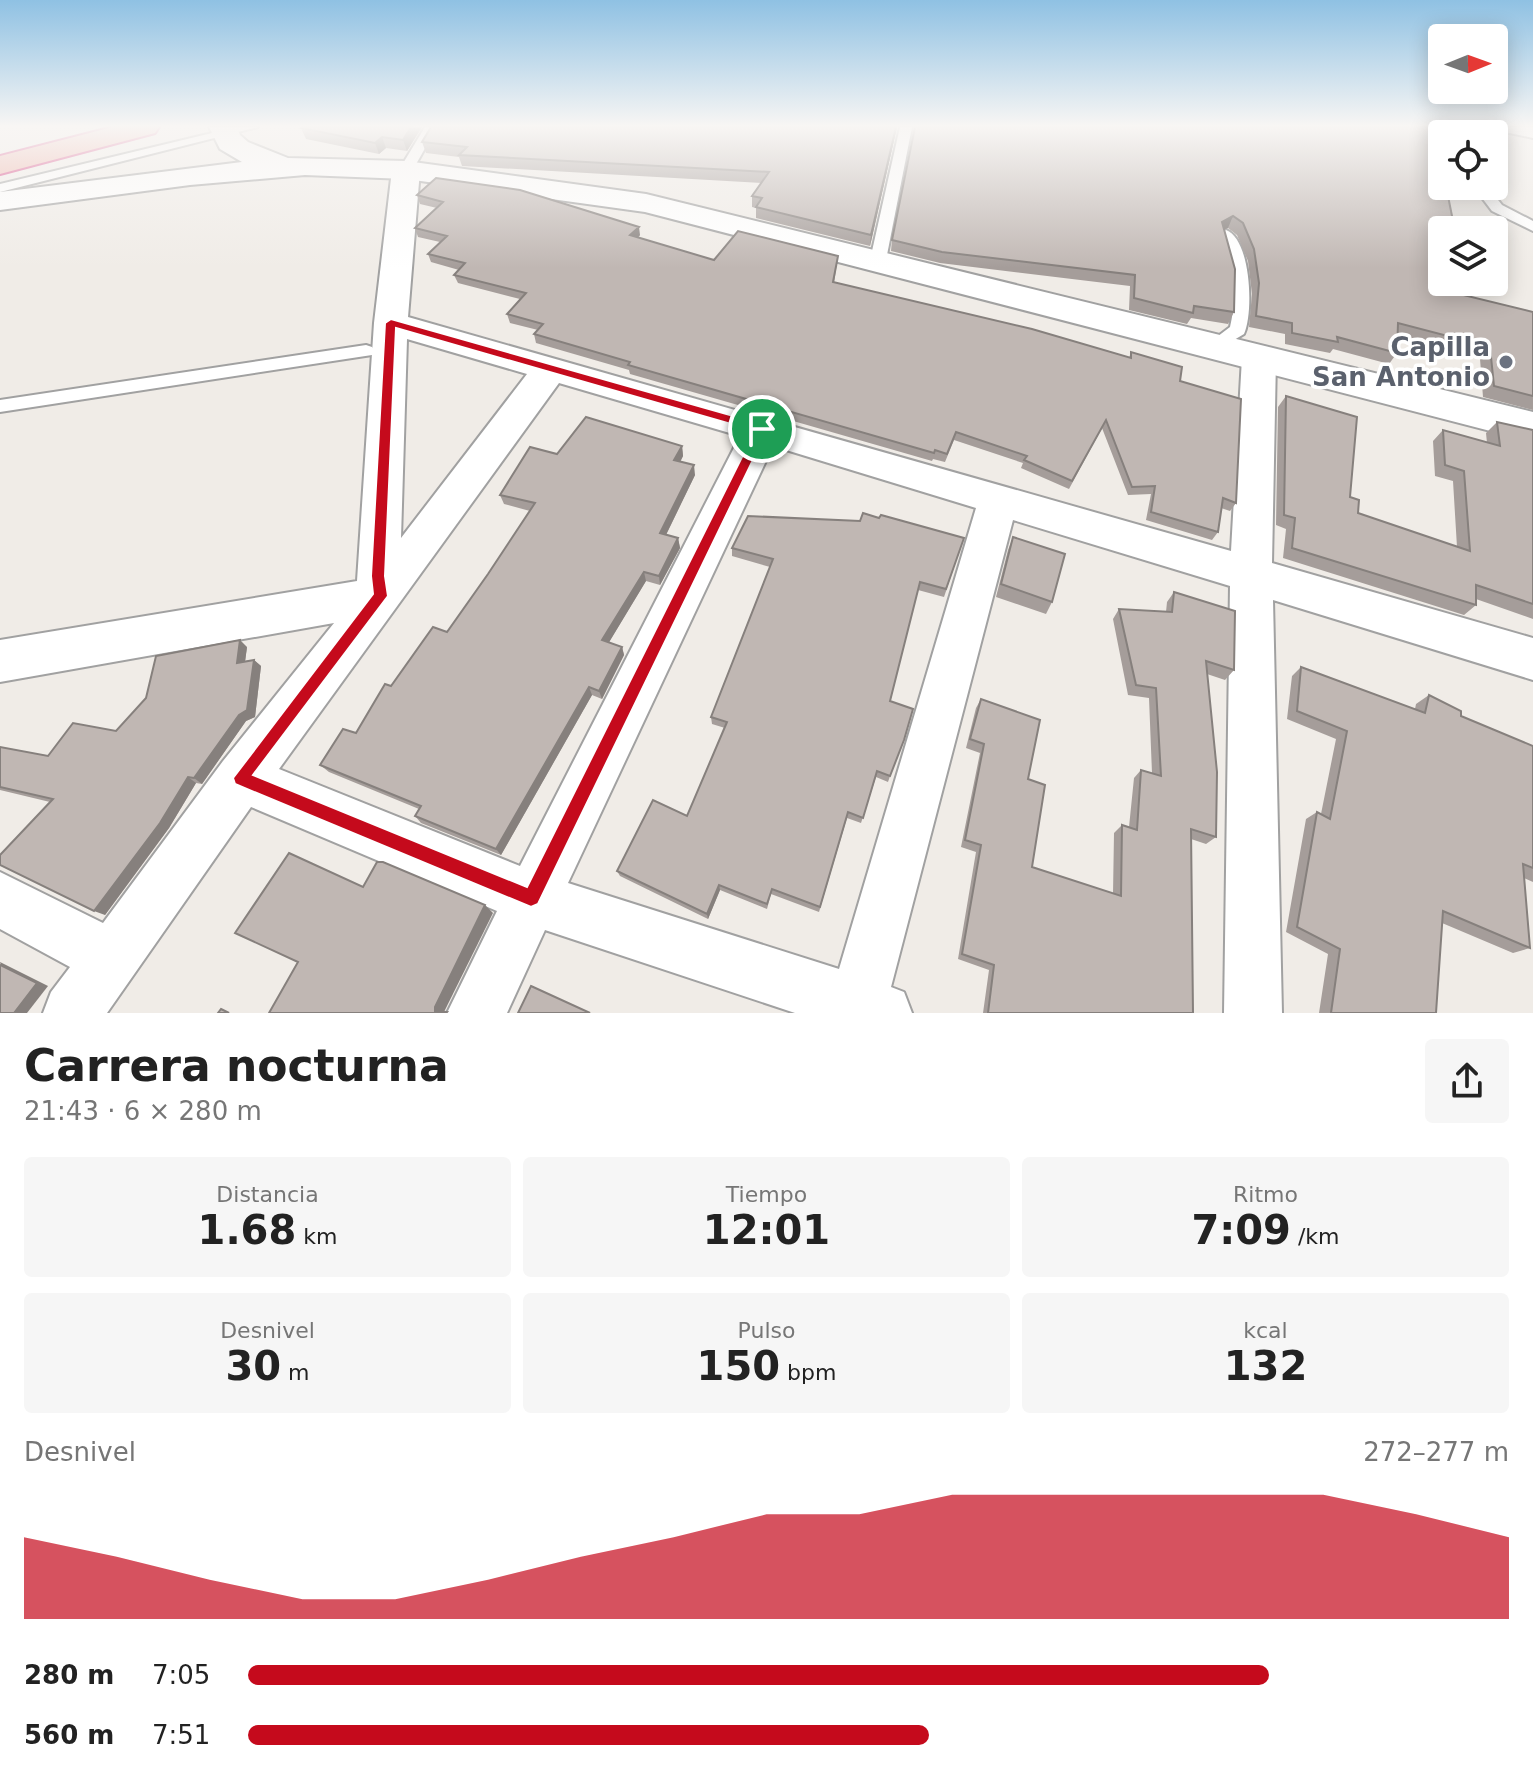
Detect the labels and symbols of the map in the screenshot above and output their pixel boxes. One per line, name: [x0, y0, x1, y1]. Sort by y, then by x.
north arrow: [1428, 24, 1508, 104]
place label: Capilla San Antonio: [1312, 332, 1490, 392]
marker: Capilla San Antonio: [1497, 353, 1515, 371]
pin: [728, 395, 796, 463]

